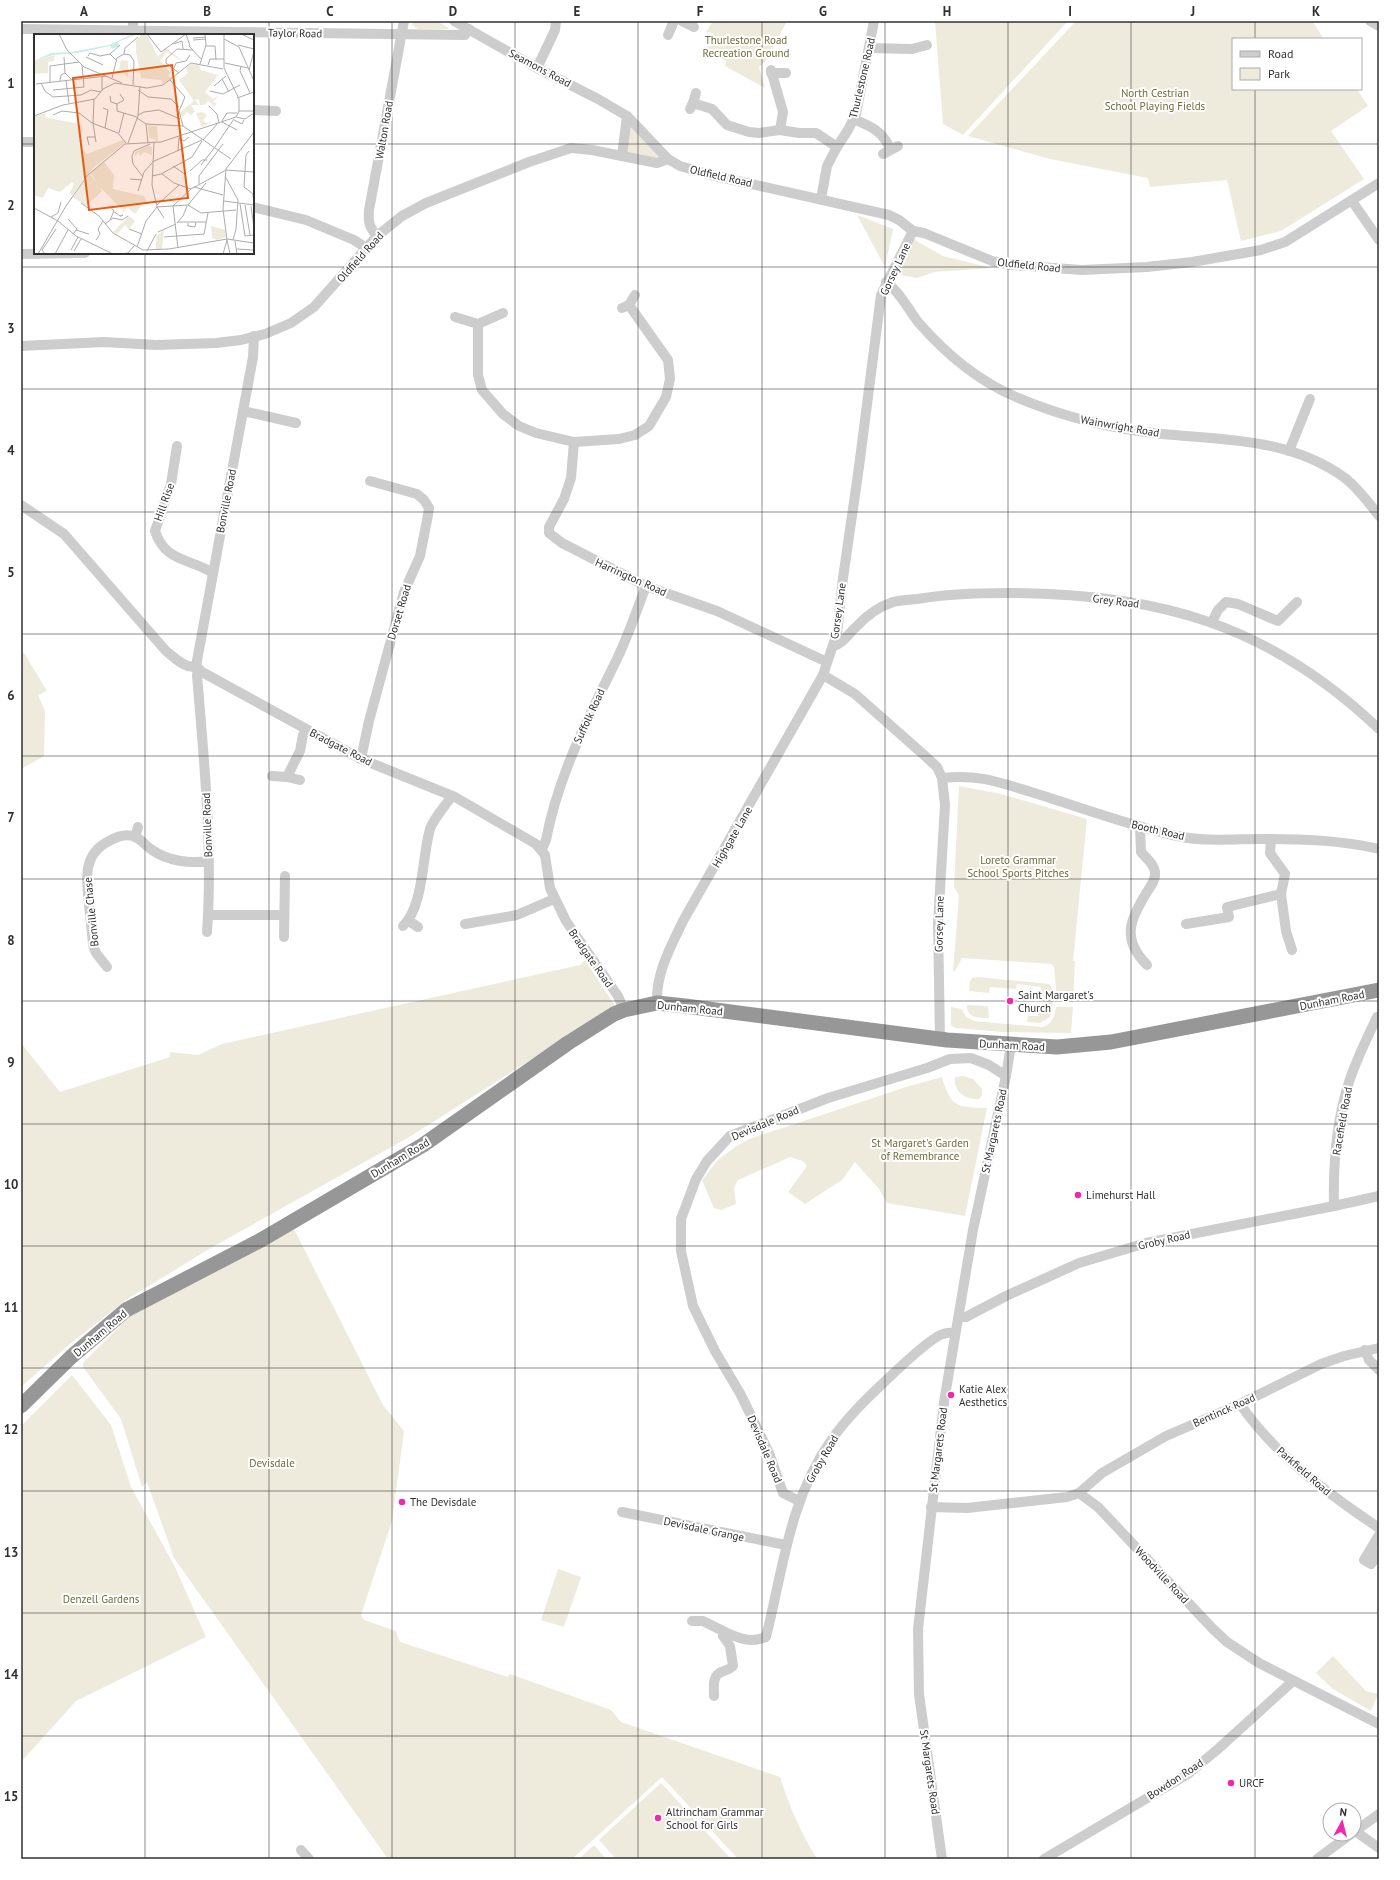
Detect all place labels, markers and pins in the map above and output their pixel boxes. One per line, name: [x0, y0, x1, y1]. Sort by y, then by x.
place label: Saint Margaret's Church: [1018, 988, 1094, 1015]
marker: Saint Margaret's Church: [1005, 996, 1015, 1006]
place label: Limehurst Hall: [1086, 1188, 1156, 1202]
marker: Limehurst Hall: [1073, 1190, 1083, 1200]
place label: Katie Alex Aesthetics: [959, 1382, 1007, 1409]
marker: Katie Alex Aesthetics: [946, 1390, 956, 1400]
place label: The Devisdale: [410, 1495, 477, 1509]
marker: The Devisdale: [397, 1497, 407, 1507]
place label: URCF: [1239, 1776, 1265, 1790]
marker: URCF: [1226, 1778, 1236, 1788]
place label: Altrincham Grammar School for Girls: [666, 1805, 764, 1832]
marker: Altrincham Grammar School for Girls: [653, 1813, 663, 1823]

